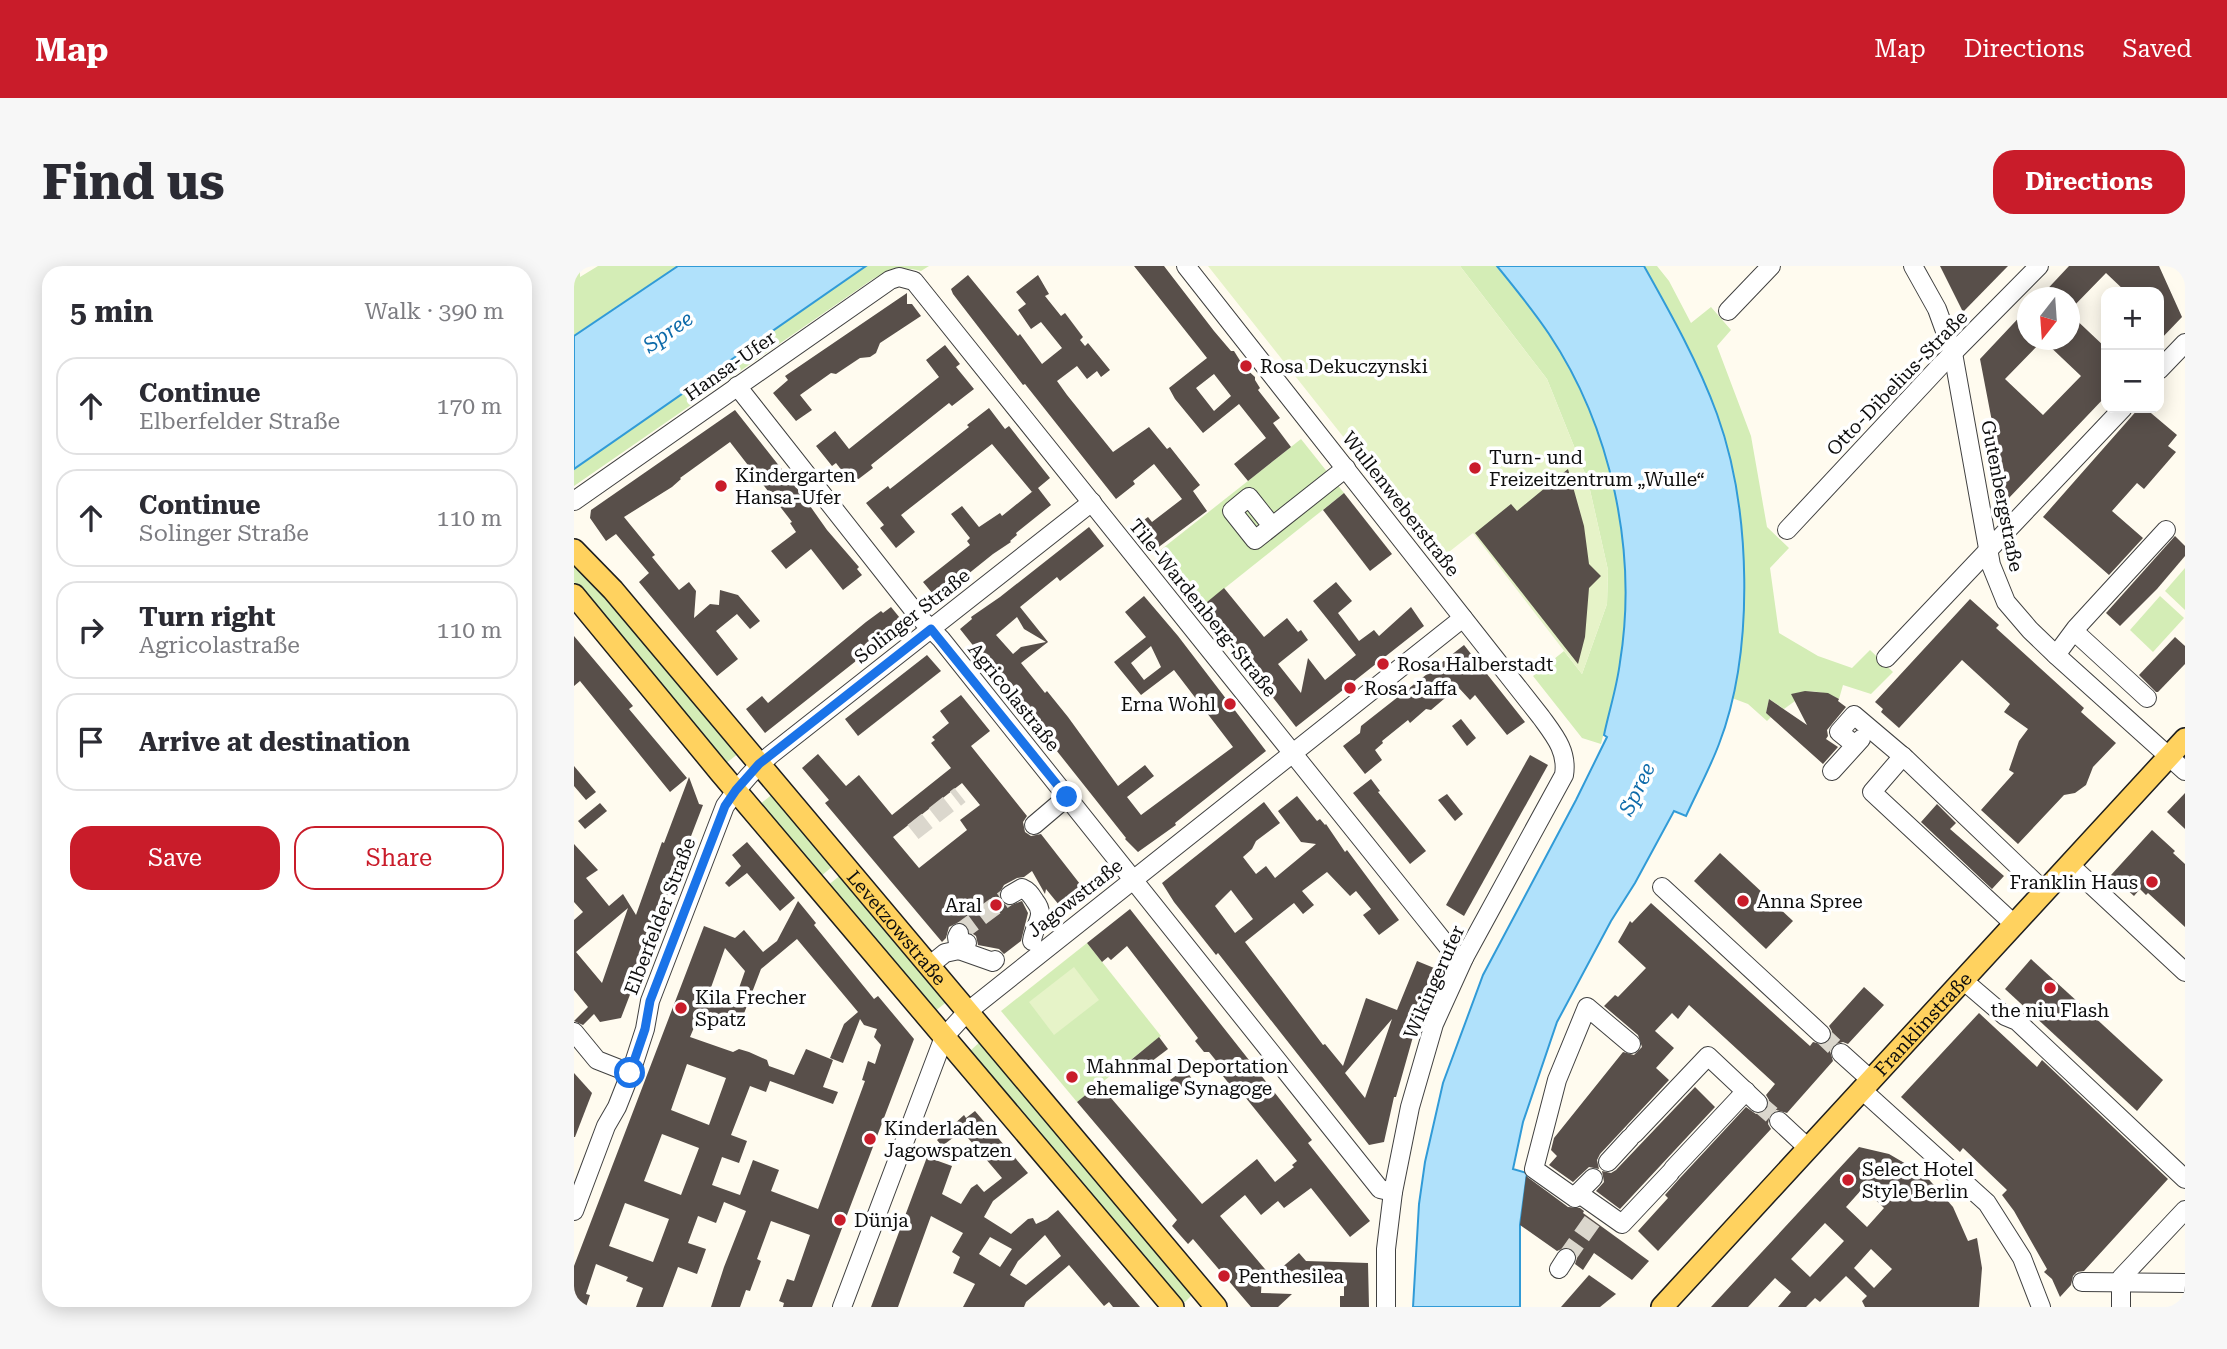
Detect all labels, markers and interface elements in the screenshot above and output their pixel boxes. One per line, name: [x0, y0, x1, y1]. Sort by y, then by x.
text: Map: [35, 30, 109, 69]
text: Map: [1874, 35, 1926, 63]
text: Directions: [1964, 35, 2084, 63]
text: Saved: [2122, 35, 2192, 63]
button: Directions: [1993, 150, 2185, 214]
text: Find us: [42, 154, 225, 211]
north arrow: [2017, 287, 2080, 350]
map controls: [2101, 287, 2164, 413]
button: +: [2101, 287, 2164, 350]
text: 5 min: [70, 294, 153, 329]
text: Walk · 390 m: [365, 298, 504, 325]
water label: Spree: [638, 306, 698, 358]
street label: Otto-Dibelius-Straße: [1822, 306, 1972, 460]
street label: Hansa-Ufer: [680, 326, 780, 406]
button: −: [2101, 350, 2164, 413]
place label: Rosa Dekuczynski: [1260, 355, 1428, 378]
marker: Rosa Dekuczynski: [1238, 358, 1254, 374]
text: Continue: [139, 378, 261, 408]
icon: ahead: [72, 387, 110, 425]
text: 170 m: [437, 393, 502, 420]
text: Elberfelder Straße: [139, 408, 340, 435]
street label: Gutenbergstraße: [1976, 418, 2028, 574]
street label: Wullenweberstraße: [1337, 427, 1465, 581]
place label: Turn- und Freizeitzentrum „Wulle“: [1489, 446, 1705, 491]
marker: Turn- und Freizeitzentrum „Wulle“: [1467, 460, 1483, 476]
place label: Kindergarten Hansa-Ufer: [735, 464, 856, 509]
marker: Kindergarten Hansa-Ufer: [713, 478, 729, 494]
text: Continue: [139, 490, 261, 520]
icon: ahead: [72, 499, 110, 537]
text: 110 m: [437, 505, 502, 532]
street label: Tile-Wardenberg-Straße: [1124, 514, 1282, 702]
text: Solinger Straße: [139, 520, 309, 547]
street label: Solinger Straße: [850, 564, 974, 668]
text: Turn right: [139, 602, 275, 632]
icon: right: [72, 611, 110, 649]
text: 110 m: [437, 617, 502, 644]
text: Agricolastraße: [139, 632, 300, 659]
street label: Agricolastraße: [963, 638, 1065, 756]
place label: Rosa Halberstadt: [1397, 653, 1553, 676]
marker: Rosa Halberstadt: [1375, 656, 1391, 672]
place label: Rosa Jaffa: [1364, 677, 1458, 700]
marker: Rosa Jaffa: [1342, 680, 1358, 696]
place label: Erna Wohl: [1121, 693, 1216, 716]
marker: Erna Wohl: [1222, 696, 1238, 712]
icon: arrive: [72, 723, 110, 761]
text: Arrive at destination: [139, 727, 410, 757]
water label: Spree: [1614, 759, 1660, 820]
route end: [1051, 781, 1082, 812]
button: Save: [70, 826, 280, 890]
button: Share: [294, 826, 504, 890]
street label: Elberfelder Straße: [619, 834, 701, 998]
street label: Jagowstraße: [1023, 854, 1127, 942]
street label: Levetzowstraße: [842, 866, 952, 990]
place label: Franklin Haus: [2010, 871, 2138, 894]
marker: Franklin Haus: [2144, 874, 2160, 890]
place label: Anna Spree: [1757, 890, 1863, 913]
marker: Anna Spree: [1735, 893, 1751, 909]
place label: Aral: [945, 894, 982, 917]
marker: Aral: [988, 897, 1004, 913]
street label: Wikingerufer: [1399, 922, 1469, 1042]
street label: Franklinstraße: [1869, 967, 1976, 1081]
marker: the niu Flash: [2042, 980, 2058, 996]
place label: Kila Frecher Spatz: [695, 986, 807, 1031]
place label: the niu Flash: [1991, 999, 2109, 1022]
marker: Kila Frecher Spatz: [673, 1000, 689, 1016]
place label: Mahnmal Deportation ehemalige Synagoge: [1086, 1055, 1289, 1100]
route start: [614, 1057, 645, 1088]
marker: Mahnmal Deportation ehemalige Synagoge: [1064, 1069, 1080, 1085]
place label: Kinderladen Jagowspatzen: [884, 1117, 1012, 1162]
marker: Kinderladen Jagowspatzen: [862, 1131, 878, 1147]
place label: Select Hotel Style Berlin: [1862, 1158, 1974, 1203]
marker: Select Hotel Style Berlin: [1840, 1172, 1856, 1188]
place label: Dünja: [854, 1209, 909, 1232]
marker: Dünja: [832, 1212, 848, 1228]
place label: Penthesilea: [1238, 1265, 1345, 1288]
marker: Penthesilea: [1216, 1268, 1232, 1284]

